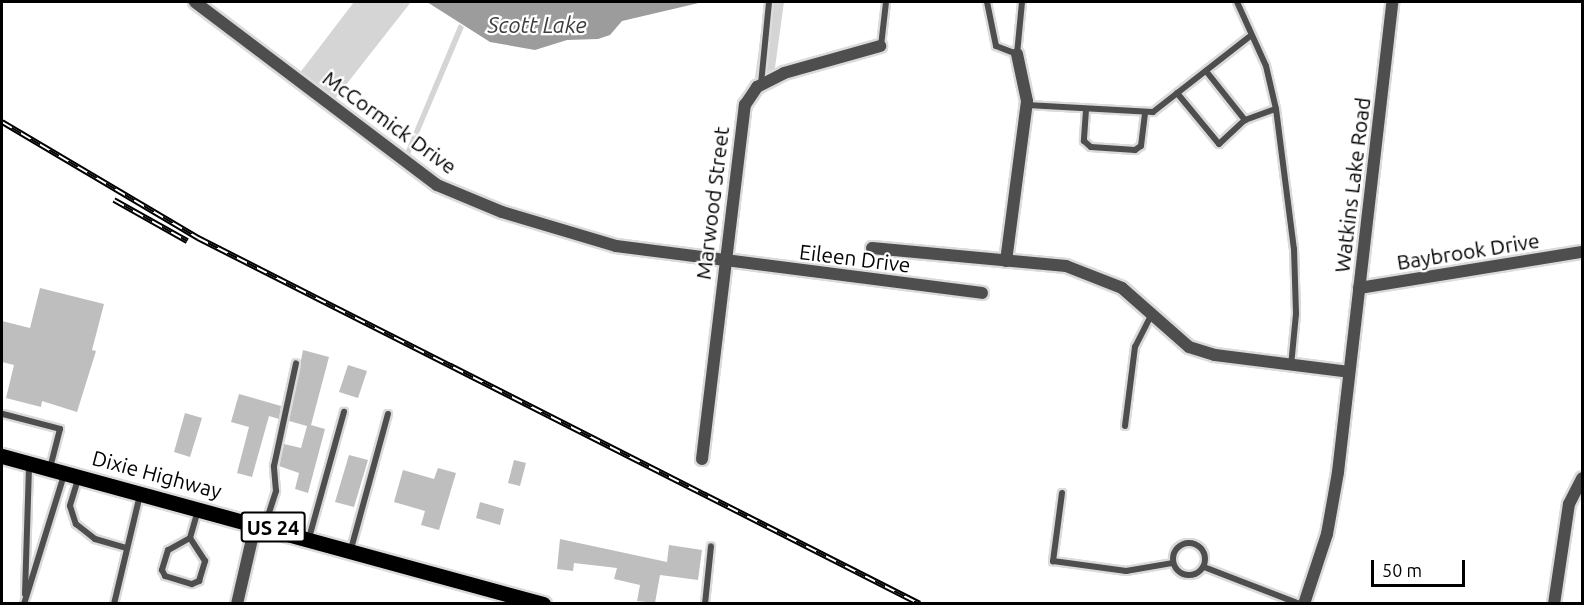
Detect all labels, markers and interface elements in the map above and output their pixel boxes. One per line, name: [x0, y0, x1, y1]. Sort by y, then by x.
water label: Scott Lake: [487, 12, 587, 38]
street label: McCormick Drive: [318, 65, 462, 179]
street label: Watkins Lake Road: [1329, 96, 1375, 274]
street label: Marwood Street: [690, 125, 734, 281]
street label: Baybrook Drive: [1395, 227, 1541, 275]
street label: Eileen Drive: [798, 239, 912, 277]
street label: Dixie Highway: [90, 445, 224, 503]
road number: US 24: [240, 510, 306, 544]
scale bar: [1374, 548, 1468, 586]
text: 50 m: [1382, 560, 1422, 580]

